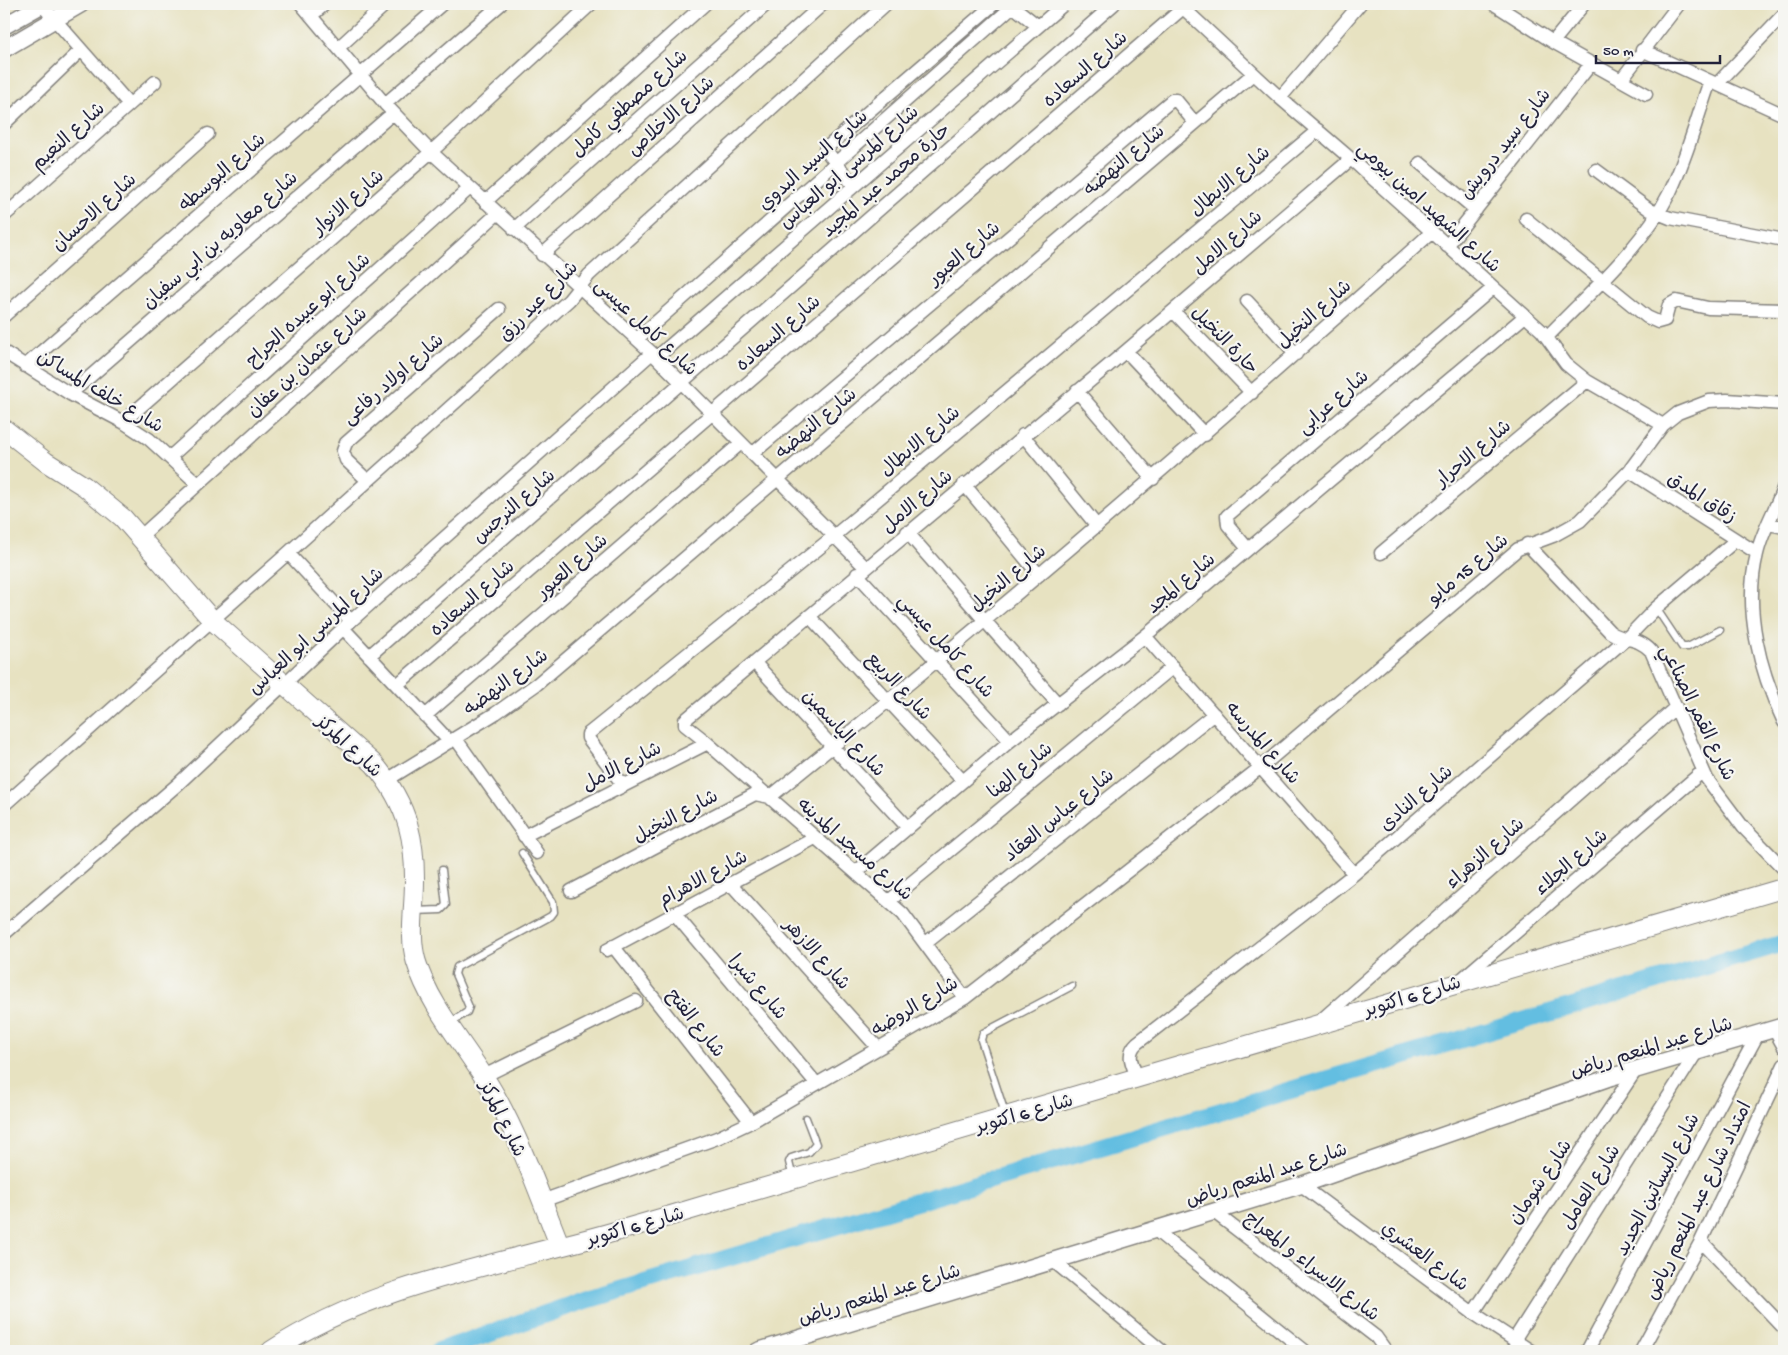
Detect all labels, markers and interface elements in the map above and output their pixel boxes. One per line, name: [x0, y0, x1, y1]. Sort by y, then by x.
street label: شارع السعاده: [1039, 28, 1133, 114]
scale bar: [1596, 32, 1719, 64]
text: 50 m: [1603, 43, 1634, 61]
street label: شارع مصطفي كامل: [567, 46, 695, 165]
street label: شارع الاخلاص: [624, 73, 721, 163]
street label: شارع سيد درويش: [1456, 85, 1557, 205]
street label: شارع النعيم: [28, 98, 111, 177]
street label: شارع المرسى ابو العباس: [776, 102, 925, 235]
street label: شارع السيد البدوي: [755, 106, 874, 217]
street label: حارة محمد عبد المجيد: [818, 120, 956, 244]
street label: شارع النهضه: [1080, 121, 1171, 202]
street label: شارع البوسطه: [175, 129, 272, 218]
street label: شارع الشهيد امين بيومي: [1350, 138, 1504, 281]
street label: شارع الابطال: [1186, 142, 1276, 223]
street label: شارع الانوار: [307, 166, 390, 243]
street label: شارع معاويه بن ابي سفيان: [139, 168, 305, 317]
street label: شارع الاحسان: [48, 170, 142, 258]
street label: شارع الامل: [1188, 207, 1268, 281]
street label: شارع العبور: [923, 218, 1006, 293]
street label: شارع ابو عبيده الجراح: [242, 249, 377, 374]
street label: شارع عيد رزق: [495, 258, 584, 347]
street label: شارع كامل عيسى: [588, 275, 701, 382]
street label: شارع النخيل: [1273, 276, 1358, 355]
street label: شارع السعاده: [732, 292, 826, 378]
street label: حارة النخيل: [1185, 302, 1262, 381]
street label: شارع عثمان بن عفان: [243, 303, 373, 424]
street label: شارع اولاد رفاعى: [339, 330, 450, 431]
street label: شارع خلف المساكن: [32, 346, 166, 440]
street label: شارع عرابى: [1294, 366, 1375, 441]
street label: شارع النهضه: [772, 384, 863, 465]
street label: شارع الابطال: [876, 402, 966, 483]
street label: شارع الاحرار: [1430, 416, 1517, 495]
street label: شارع النرجس: [469, 465, 561, 550]
street label: شارع الامل: [878, 466, 959, 539]
street label: زقاق المدق: [1662, 468, 1740, 530]
street label: شارع العبور: [531, 530, 614, 606]
street label: شارع 15 مايو: [1423, 530, 1514, 612]
street label: شارع النخيل: [966, 541, 1052, 618]
street label: شارع المجد: [1143, 549, 1221, 620]
street label: شارع السعاده: [426, 557, 520, 643]
street label: شارع المرسى ابو العباس: [245, 564, 390, 701]
street label: شارع كامل عيسي: [890, 590, 997, 706]
street label: شارع القمر الصناعي: [1651, 642, 1739, 786]
street label: شارع النهضه: [460, 645, 554, 722]
street label: شارع الربيع: [860, 648, 935, 727]
street label: شارع الياسمين: [796, 686, 889, 783]
street label: شارع المدرسه: [1219, 698, 1304, 790]
street label: شارع المركز: [308, 710, 385, 784]
street label: شارع الامل: [579, 738, 666, 798]
street label: شارع الهنا: [984, 738, 1058, 805]
street label: شارع النادى: [1376, 761, 1459, 838]
street label: شارع عباس العقاد: [1000, 765, 1120, 868]
street label: شارع النخيل: [630, 786, 723, 850]
street label: شارع مسجد المدينه: [791, 794, 916, 907]
street label: شارع الزهراء: [1442, 814, 1530, 895]
street label: شارع الجلاء: [1531, 825, 1614, 902]
street label: شارع الاهرام: [655, 847, 752, 913]
street label: شارع الازهر: [776, 913, 854, 996]
street label: شارع شبرا: [722, 951, 790, 1026]
street label: شارع الروضه: [868, 973, 964, 1043]
street label: شارع 6 اكتوبر: [1360, 973, 1464, 1025]
street label: شارع الفتح: [660, 985, 728, 1063]
street label: شارع عبد المنعم رياض: [1568, 1014, 1736, 1085]
street label: شارع المركز: [472, 1076, 529, 1161]
street label: شارع 6 اكتوبر: [972, 1091, 1076, 1141]
street label: امتداد شارع عبد المنعم رياض: [1642, 1099, 1758, 1304]
street label: شارع البساتين الجديد: [1612, 1110, 1706, 1261]
street label: شارع شومان: [1505, 1136, 1579, 1230]
street label: شارع عبد المنعم رياض: [1183, 1139, 1351, 1213]
street label: شارع العامل: [1557, 1141, 1627, 1234]
street label: شارع 6 اكتوبر: [583, 1204, 687, 1254]
street label: شارع الاسراء و المعراج: [1239, 1208, 1383, 1328]
street label: شارع العشري: [1376, 1218, 1472, 1298]
street label: شارع عبد المنعم رياض: [796, 1261, 964, 1332]

